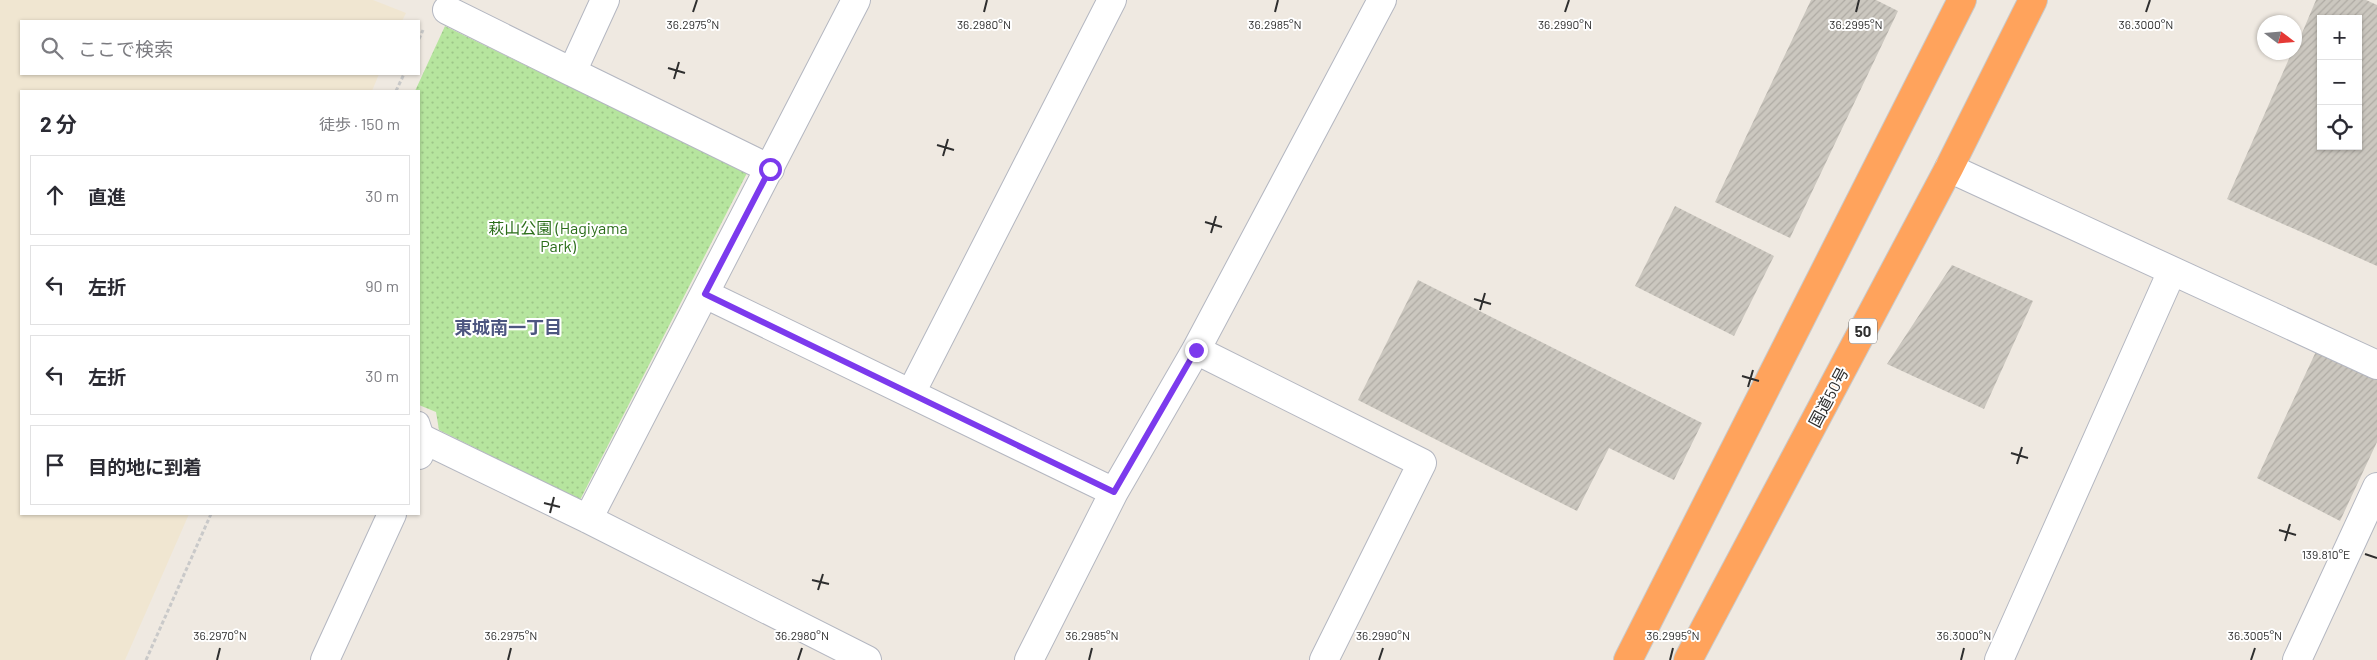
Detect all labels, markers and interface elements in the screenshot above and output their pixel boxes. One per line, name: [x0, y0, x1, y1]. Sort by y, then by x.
north arrow: [2257, 15, 2302, 60]
map controls: [2317, 15, 2362, 150]
button: +: [2317, 15, 2362, 60]
text: 36.2975°N: [667, 17, 719, 31]
text: 36.2980°N: [957, 17, 1011, 31]
text: 36.2985°N: [1248, 17, 1302, 31]
text: 36.2990°N: [1538, 17, 1592, 31]
text: 36.2995°N: [1829, 17, 1883, 31]
text: 36.3000°N: [2119, 17, 2173, 31]
search box: [20, 20, 420, 75]
icon: search: [38, 34, 66, 62]
text: ここで検索: [78, 37, 173, 60]
button: −: [2317, 60, 2362, 105]
button: locate: [2317, 105, 2362, 150]
text: 2 分: [40, 111, 77, 136]
text: 徒歩 · 150 m: [319, 114, 400, 133]
route start: [759, 158, 782, 181]
icon: ahead: [41, 181, 69, 209]
text: 直進: [88, 185, 126, 208]
text: 30 m: [365, 186, 399, 205]
park label: 萩山公園 (Hagiyama Park): [488, 218, 628, 255]
icon: left: [41, 271, 69, 299]
text: 左折: [88, 275, 126, 298]
text: 90 m: [365, 276, 399, 295]
district label: 東城南一丁目: [454, 316, 562, 338]
road number: 50: [1849, 318, 1877, 344]
route end: [1185, 339, 1208, 362]
icon: left: [41, 361, 69, 389]
street label: 国道50号: [1804, 364, 1852, 430]
text: 左折: [88, 365, 126, 388]
text: 30 m: [365, 366, 399, 385]
icon: arrive: [41, 451, 69, 479]
text: 目的地に到着: [88, 455, 202, 478]
text: 139.810°E: [2302, 547, 2350, 561]
text: 36.2970°N: [193, 628, 247, 642]
text: 36.2975°N: [485, 628, 537, 642]
text: 36.2980°N: [775, 628, 829, 642]
text: 36.2985°N: [1065, 628, 1119, 642]
text: 36.2990°N: [1356, 628, 1410, 642]
text: 36.2995°N: [1646, 628, 1700, 642]
text: 36.3000°N: [1937, 628, 1991, 642]
text: 36.3005°N: [2228, 628, 2282, 642]

